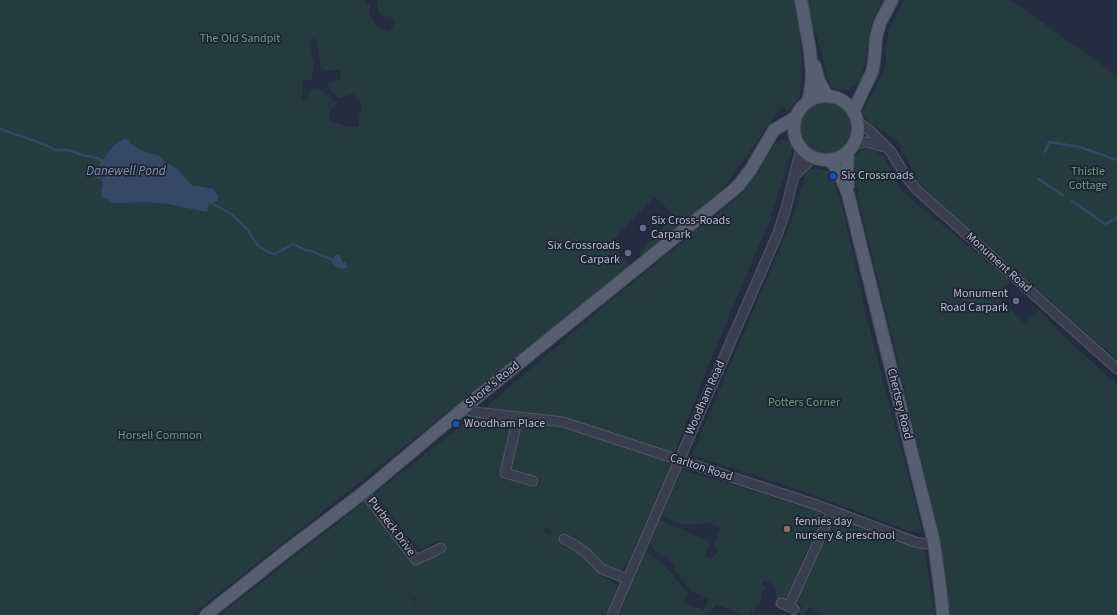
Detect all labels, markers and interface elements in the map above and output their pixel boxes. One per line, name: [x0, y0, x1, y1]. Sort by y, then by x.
park label: The Old Sandpit: [200, 32, 280, 46]
water label: Danewell Pond: [86, 164, 166, 180]
park label: Thistle Cottage: [1069, 165, 1107, 193]
place label: Six Crossroads: [841, 169, 914, 183]
marker: Six Crossroads: [828, 171, 838, 181]
place label: Six Cross-Roads Carpark: [651, 214, 730, 242]
marker: Six Cross-Roads Carpark: [638, 223, 648, 233]
street label: Monument Road: [962, 230, 1034, 296]
place label: Six Crossroads Carpark: [547, 239, 620, 267]
marker: Six Crossroads Carpark: [623, 248, 633, 258]
place label: Monument Road Carpark: [940, 287, 1008, 315]
marker: Monument Road Carpark: [1011, 296, 1021, 306]
street label: Shore's Road: [463, 359, 523, 411]
street label: Woodham Road: [683, 359, 729, 437]
street label: Chertsey Road: [883, 367, 915, 441]
park label: Potters Corner: [768, 396, 840, 410]
place label: Woodham Place: [464, 417, 545, 431]
marker: Woodham Place: [451, 419, 461, 429]
park label: Horsell Common: [118, 429, 202, 443]
street label: Carlton Road: [668, 451, 734, 485]
street label: Purbeck Drive: [364, 495, 418, 559]
place label: fennies day nursery & preschool: [795, 515, 895, 543]
marker: fennies day nursery & preschool: [782, 524, 792, 534]

